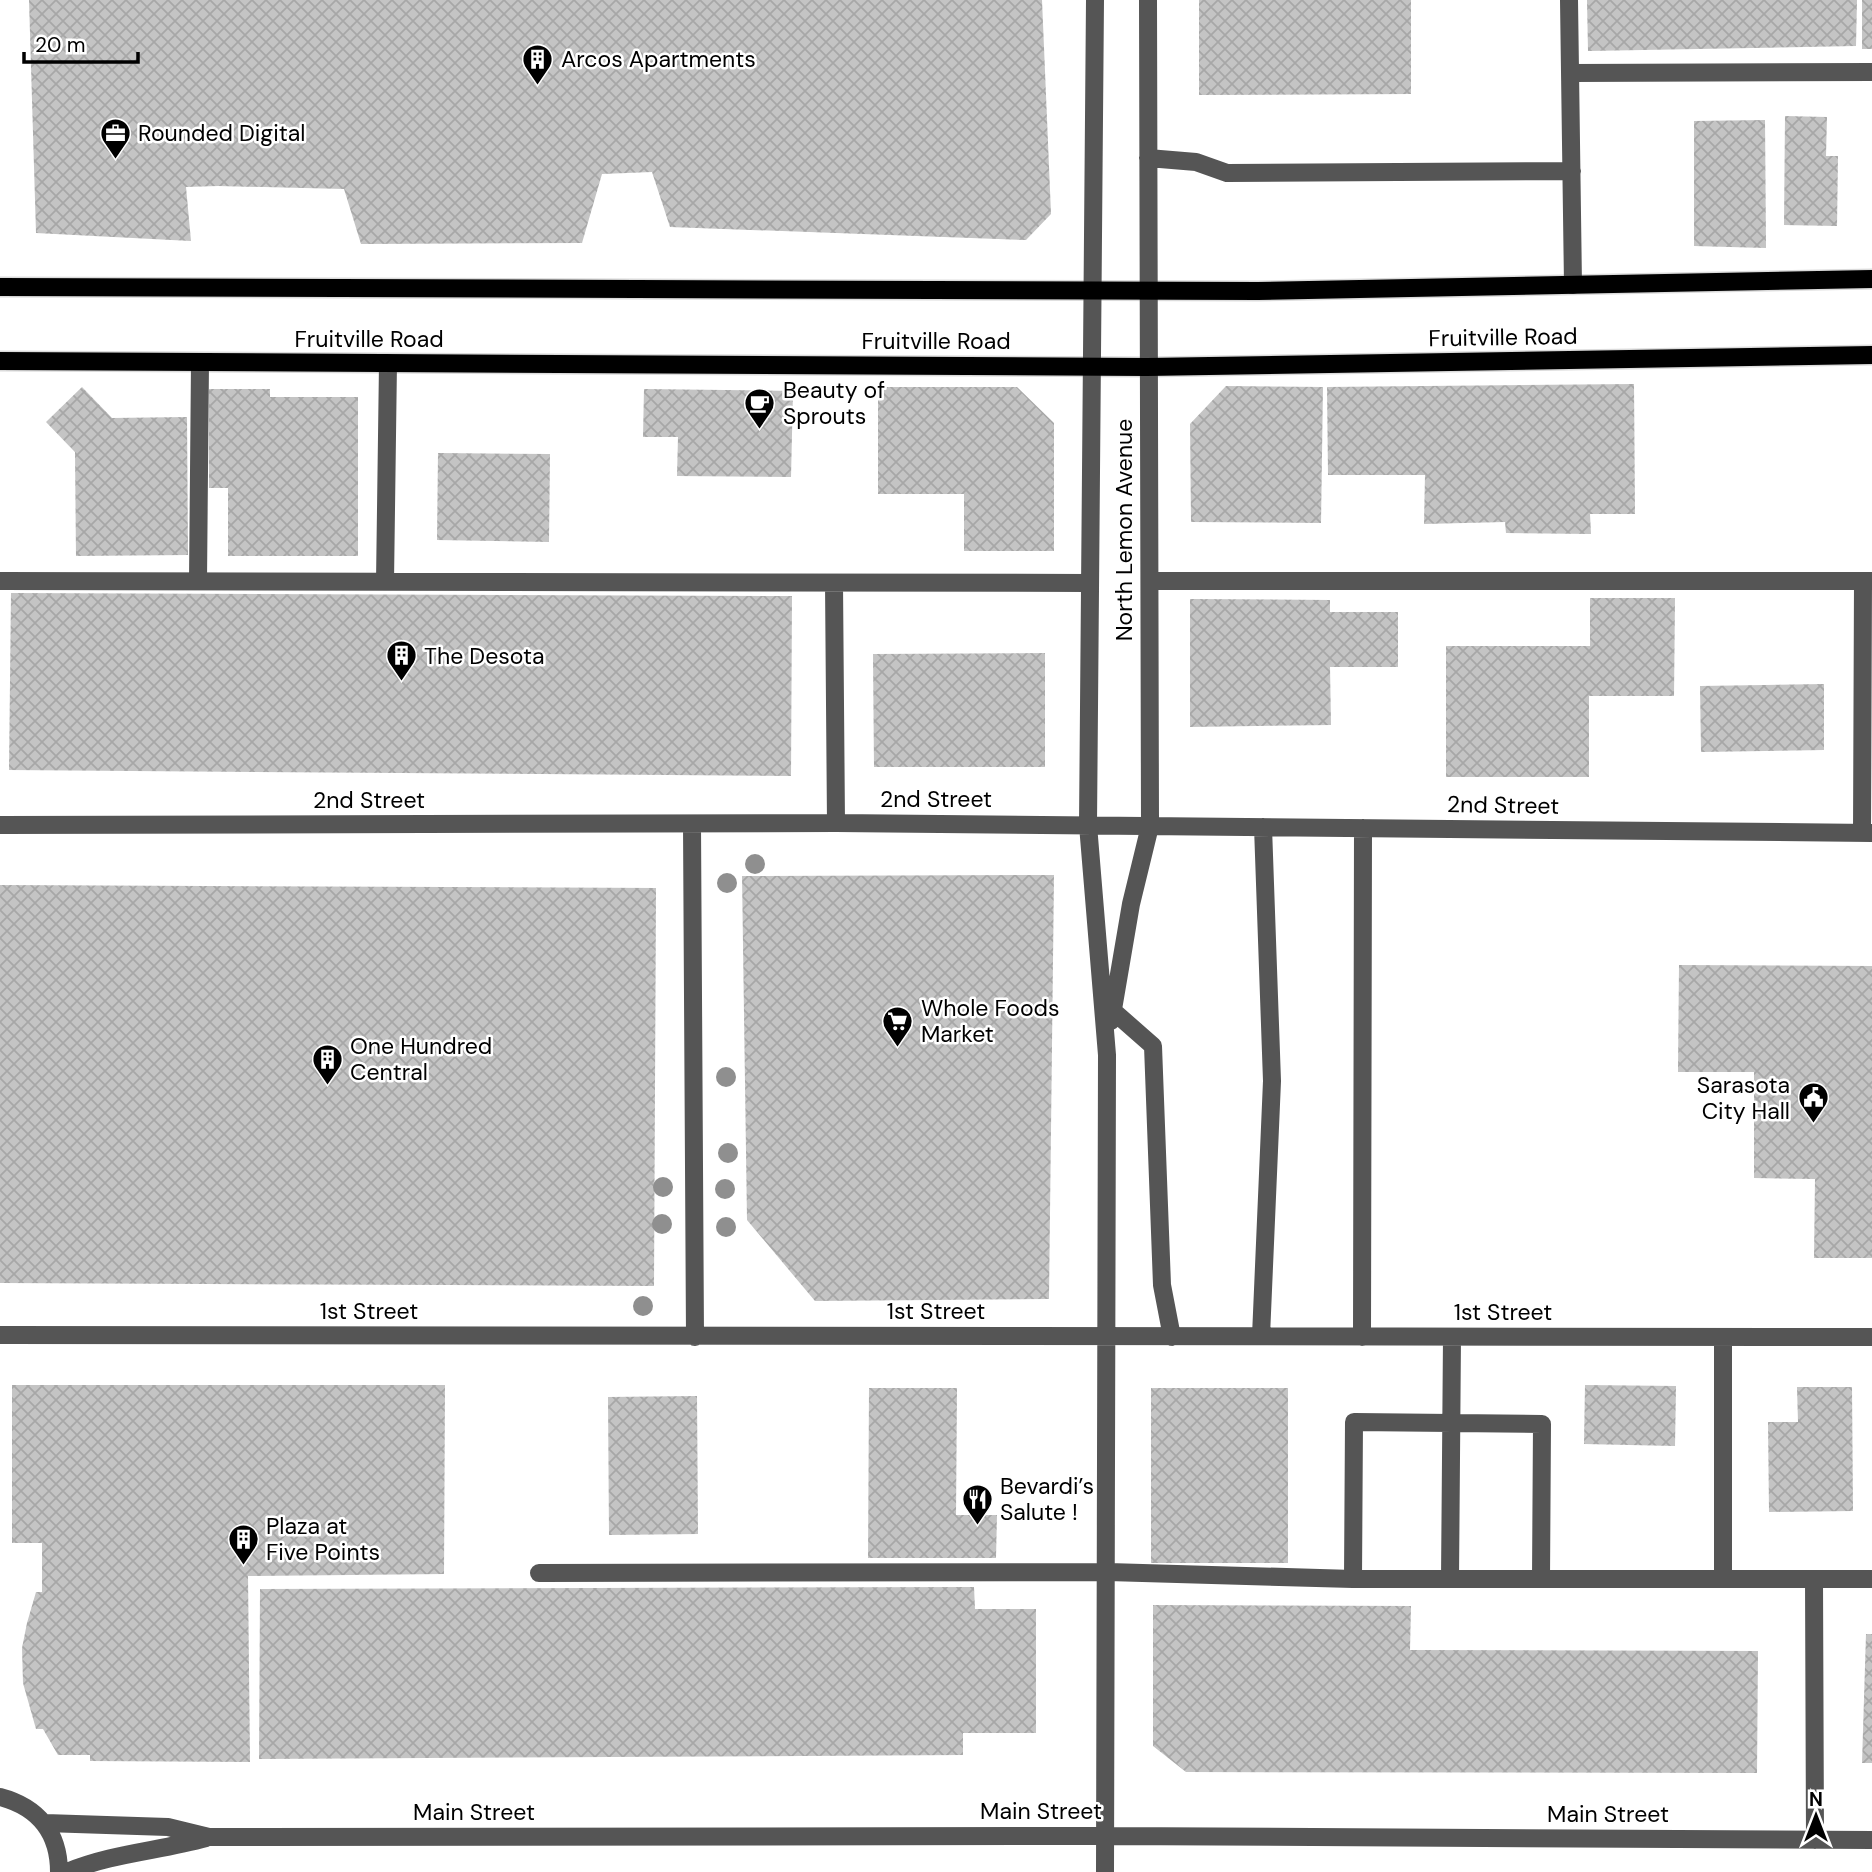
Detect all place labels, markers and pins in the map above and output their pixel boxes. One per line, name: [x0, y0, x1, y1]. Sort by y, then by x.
building icon: Arcos Apartments: [521, 42, 555, 86]
place label: Arcos Apartments: [561, 44, 756, 74]
office icon: Rounded Digital: [98, 116, 132, 160]
place label: Rounded Digital: [138, 118, 305, 148]
place label: Beauty of Sprouts: [783, 375, 885, 431]
cafe icon: Beauty of Sprouts: [743, 386, 777, 430]
building icon: The Desota: [384, 639, 418, 683]
place label: The Desota: [424, 641, 544, 671]
place label: Whole Foods Market: [921, 993, 1060, 1049]
supermarket icon: Whole Foods Market: [881, 1004, 915, 1048]
place label: One Hundred Central: [350, 1031, 492, 1087]
building icon: One Hundred Central: [310, 1042, 344, 1086]
place label: Sarasota City Hall: [1697, 1070, 1790, 1126]
public building icon: Sarasota City Hall: [1796, 1081, 1830, 1125]
place label: Bevardi’s Salute !: [1000, 1471, 1094, 1527]
restaurant icon: Bevardi’s Salute !: [960, 1482, 994, 1526]
place label: Plaza at Five Points: [266, 1511, 380, 1567]
building icon: Plaza at Five Points: [226, 1522, 260, 1566]

